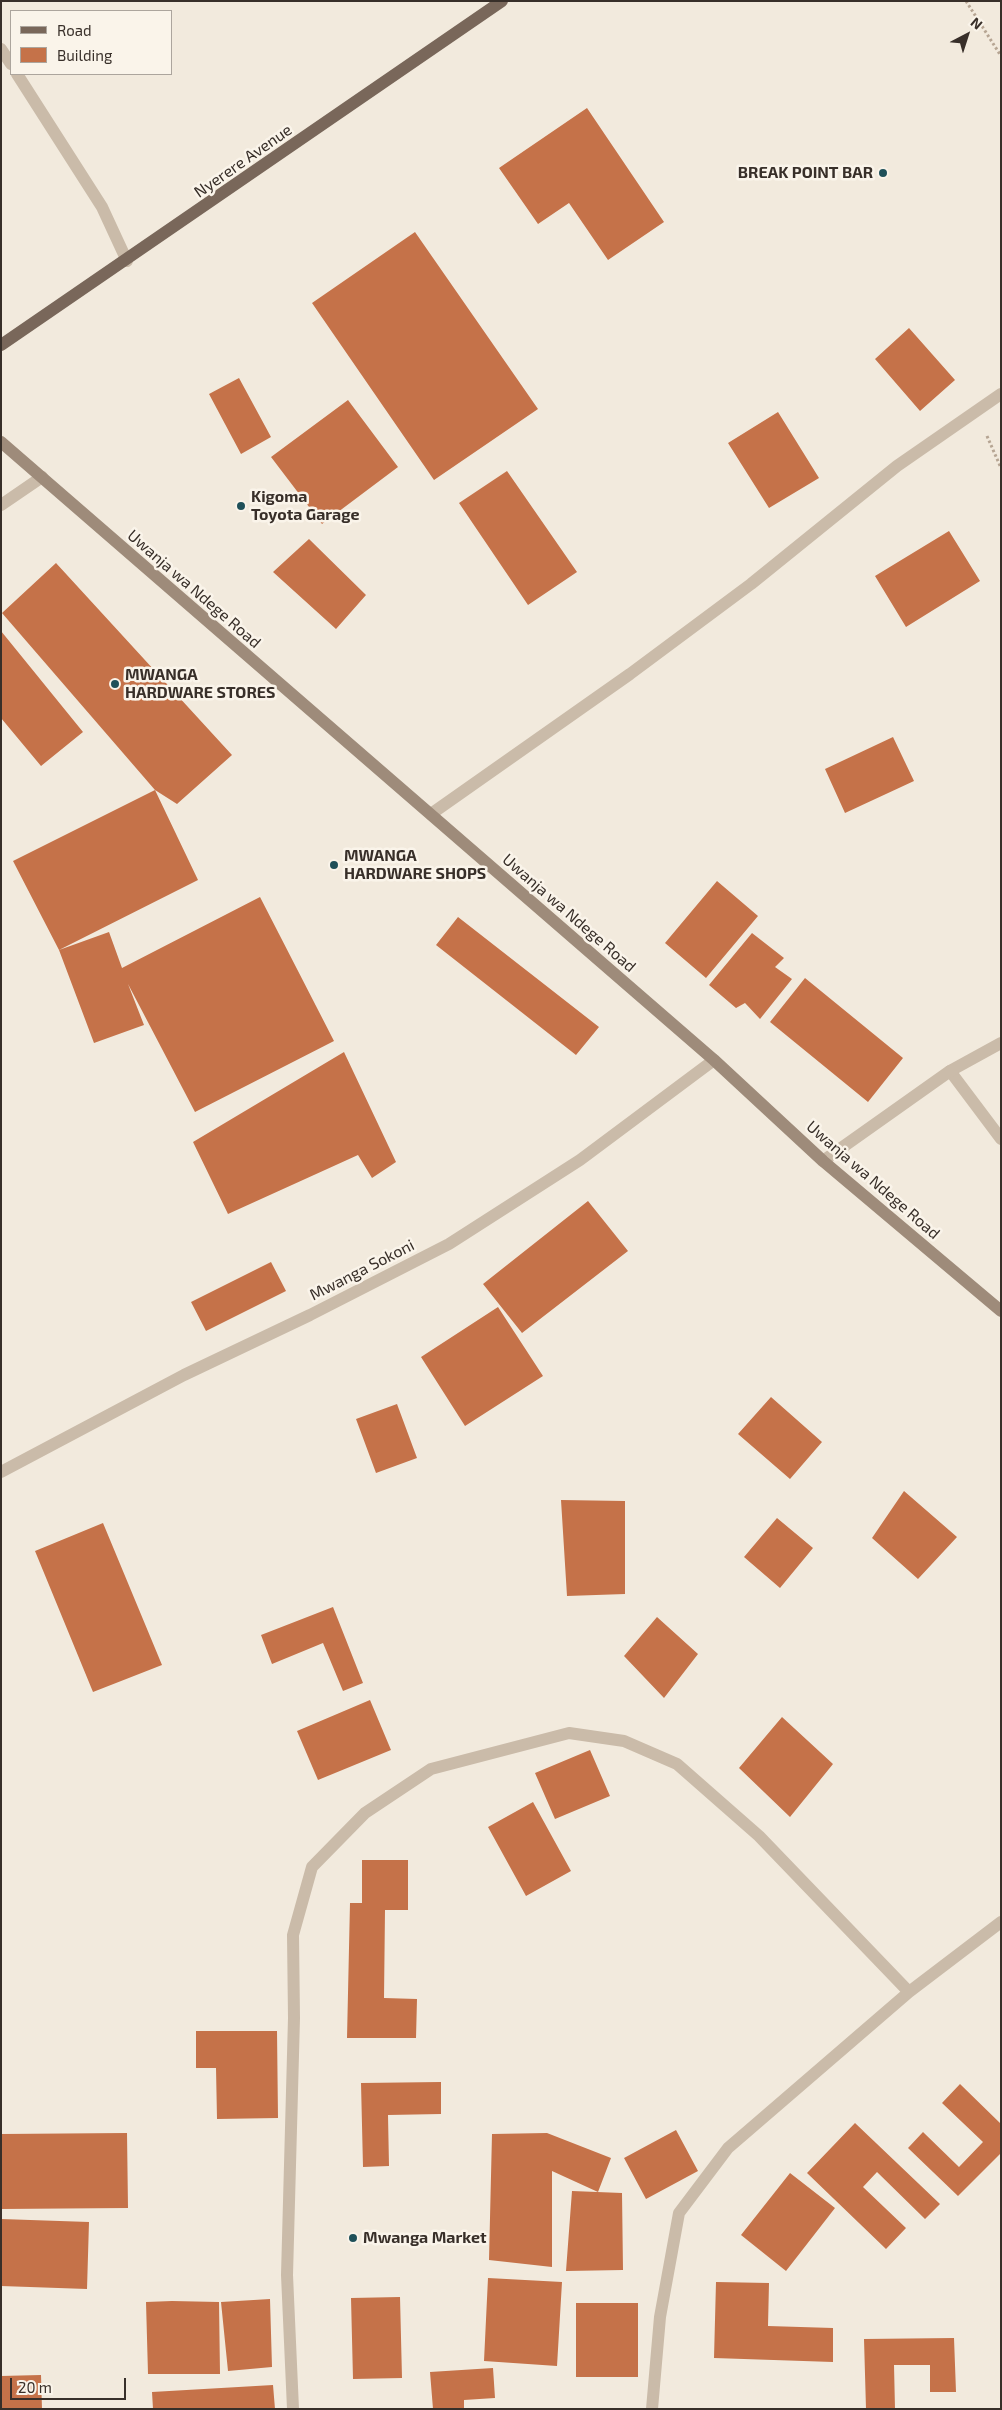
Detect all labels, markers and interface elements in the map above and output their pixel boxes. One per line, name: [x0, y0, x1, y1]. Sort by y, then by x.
legend: [10, 10, 172, 75]
north arrow: [942, 10, 992, 60]
text: N: [968, 13, 986, 33]
text: Road: [57, 21, 92, 39]
text: Building: [57, 46, 112, 64]
street label: Nyerere Avenue: [190, 120, 296, 202]
place label: BREAK POINT BAR: [738, 163, 873, 183]
marker: BREAK POINT BAR: [877, 167, 889, 179]
place label: Kigoma Toyota Garage: [251, 487, 359, 525]
marker: Kigoma Toyota Garage: [235, 500, 247, 512]
street label: Uwanja wa Ndege Road: [123, 526, 265, 652]
place label: MWANGA HARDWARE STORES: [125, 665, 275, 703]
marker: MWANGA HARDWARE STORES: [109, 678, 121, 690]
place label: MWANGA HARDWARE SHOPS: [344, 846, 486, 884]
street label: Uwanja wa Ndege Road: [498, 850, 640, 976]
marker: MWANGA HARDWARE SHOPS: [328, 859, 340, 871]
street label: Uwanja wa Ndege Road: [802, 1117, 944, 1243]
street label: Mwanga Sokoni: [307, 1235, 417, 1305]
place label: Mwanga Market: [363, 2228, 487, 2248]
marker: Mwanga Market: [347, 2232, 359, 2244]
scale bar: [12, 2368, 129, 2400]
text: 20 m: [18, 2378, 52, 2396]

